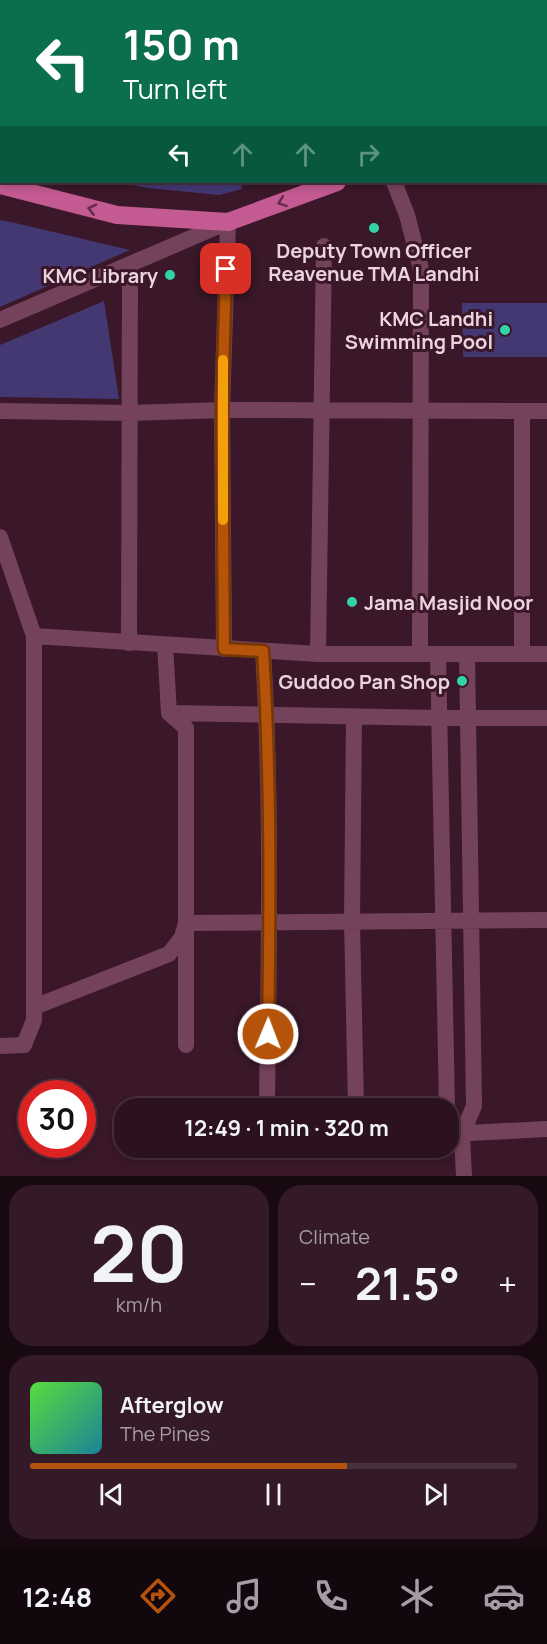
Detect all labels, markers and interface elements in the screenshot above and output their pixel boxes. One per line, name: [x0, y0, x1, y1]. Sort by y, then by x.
text: 150 m: [123, 15, 240, 73]
icon: left: [24, 24, 102, 102]
text: Turn left: [123, 70, 227, 107]
icon: left: [163, 138, 196, 171]
icon: ahead: [226, 138, 259, 171]
icon: ahead: [289, 138, 322, 171]
icon: right: [352, 138, 385, 171]
one-way arrow: [277, 194, 288, 207]
one-way arrow: [87, 203, 97, 216]
marker: Deputy Town Officer Reavenue TMA Landhi: [367, 221, 381, 235]
place label: Deputy Town Officer Reavenue TMA Landhi: [268, 237, 480, 287]
pin: [200, 243, 251, 294]
icon: arrive: [209, 252, 242, 285]
place label: KMC Library: [43, 262, 159, 289]
marker: KMC Library: [163, 268, 177, 282]
place label: KMC Landhi Swimming Pool: [345, 305, 493, 355]
marker: KMC Landhi Swimming Pool: [498, 323, 512, 337]
place label: Jama Masjid Noor: [364, 589, 533, 616]
marker: Jama Masjid Noor: [345, 595, 359, 609]
place label: Guddoo Pan Shop: [279, 668, 450, 695]
marker: Guddoo Pan Shop: [455, 674, 469, 688]
position arrow: [236, 1002, 300, 1066]
speed limit sign: 30: [18, 1080, 96, 1158]
text: 12:49 · 1 min · 320 m: [184, 1113, 389, 1143]
text: 20: [90, 1199, 188, 1305]
text: Climate: [299, 1223, 370, 1250]
text: 21.5°: [355, 1252, 460, 1314]
text: −: [299, 1261, 317, 1306]
text: +: [498, 1261, 517, 1306]
text: km/h: [116, 1291, 162, 1318]
text: Afterglow: [120, 1390, 224, 1420]
text: The Pines: [120, 1420, 210, 1447]
icon: previous: [95, 1478, 128, 1511]
icon: pause: [257, 1478, 290, 1511]
icon: next: [419, 1478, 452, 1511]
icon: directions: [137, 1575, 179, 1617]
icon: music: [223, 1575, 265, 1617]
icon: phone: [310, 1575, 352, 1617]
icon: climate: [396, 1575, 438, 1617]
icon: car: [483, 1575, 525, 1617]
text: 12:48: [22, 1578, 92, 1615]

